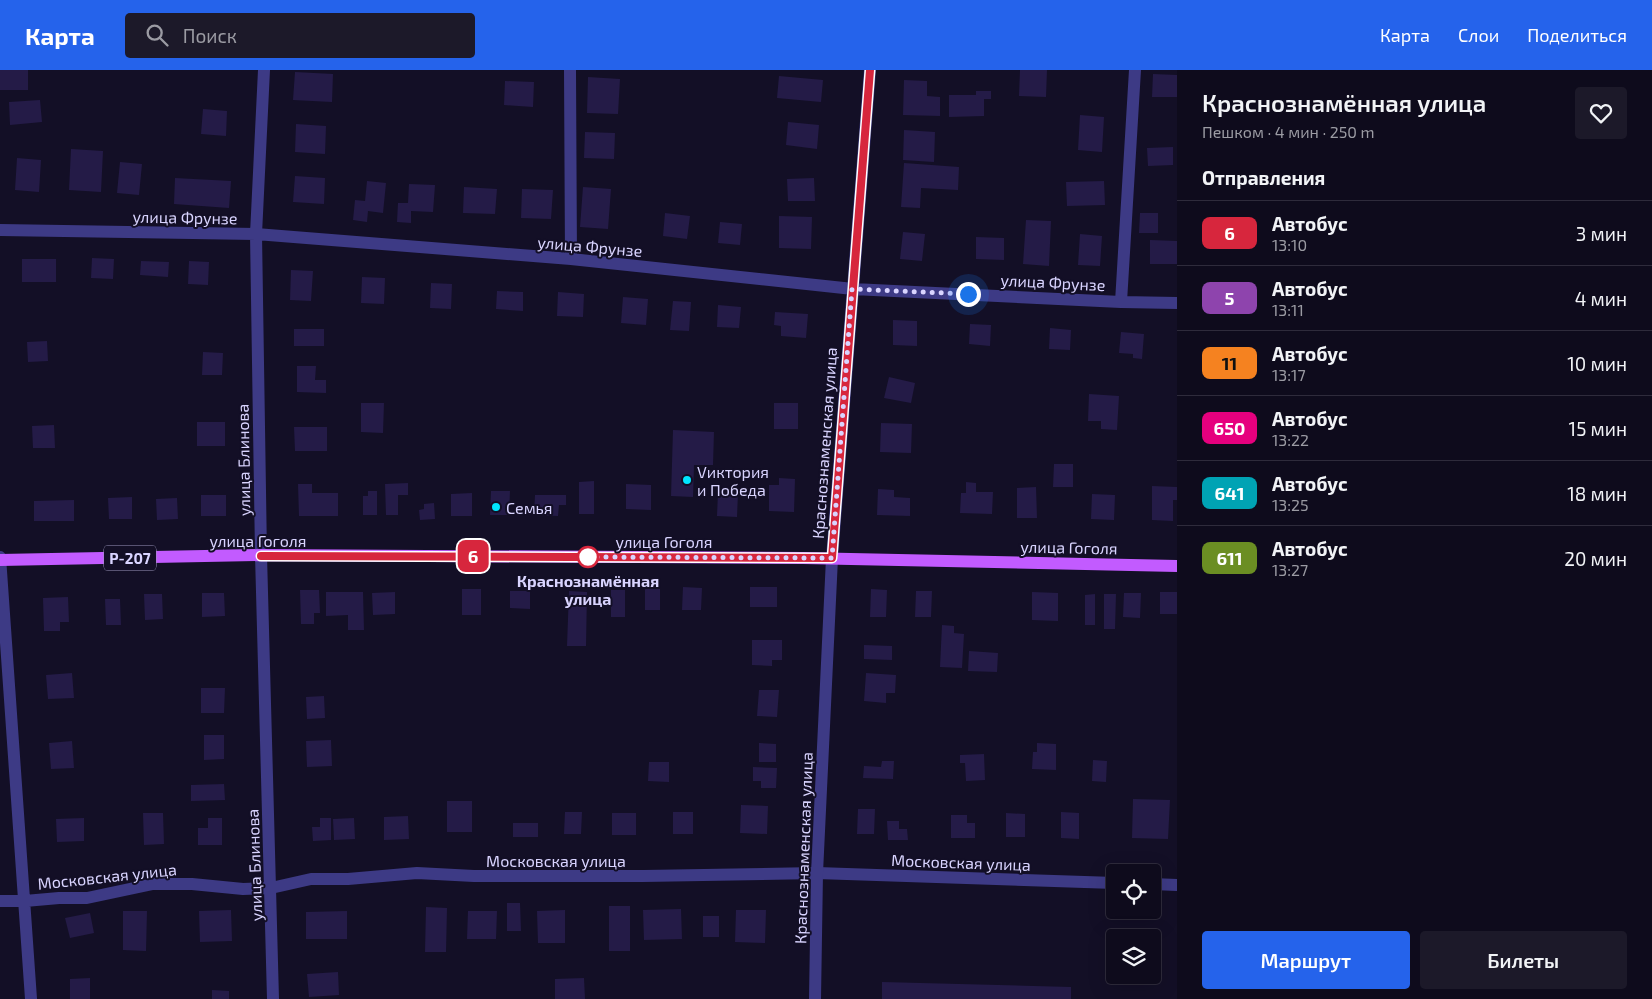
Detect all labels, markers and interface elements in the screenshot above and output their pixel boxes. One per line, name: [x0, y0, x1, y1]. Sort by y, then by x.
search box: [125, 13, 475, 58]
text: Карта: [25, 21, 95, 50]
icon: search: [143, 21, 171, 49]
text: Поиск: [183, 24, 237, 47]
text: Карта: [1380, 24, 1430, 46]
text: Слои: [1458, 24, 1499, 46]
text: Поделиться: [1527, 24, 1627, 46]
button: heart: [1575, 87, 1627, 139]
text: Краснознамённая улица: [1202, 88, 1486, 117]
text: Пешком · 4 мин · 250 m: [1202, 122, 1375, 141]
text: Отправления: [1202, 166, 1325, 189]
street label: улица Фрунзе: [132, 207, 238, 228]
text: Автобус: [1272, 212, 1348, 235]
text: 6: [1224, 222, 1235, 244]
text: 3 мин: [1576, 222, 1627, 245]
street label: улица Фрунзе: [537, 232, 643, 261]
text: 13:10: [1272, 235, 1307, 254]
street label: улица Фрунзе: [1000, 270, 1106, 295]
text: Автобус: [1272, 277, 1348, 300]
your location: [956, 282, 981, 307]
text: 5: [1225, 287, 1234, 309]
text: 4 мин: [1575, 287, 1627, 310]
text: 13:11: [1272, 300, 1304, 319]
text: Автобус: [1272, 342, 1348, 365]
street label: Краснознаменская улица: [808, 346, 841, 540]
text: 11: [1222, 352, 1237, 374]
text: 10 мин: [1567, 352, 1627, 375]
text: 13:17: [1272, 365, 1306, 384]
street label: улица Блинова: [233, 404, 254, 516]
text: Автобус: [1272, 407, 1348, 430]
text: 650: [1214, 417, 1245, 439]
text: 15 мин: [1569, 417, 1627, 440]
text: 13:22: [1272, 430, 1309, 449]
place label: Vиктория и Победа: [697, 462, 769, 499]
text: Автобус: [1272, 472, 1348, 495]
marker: Vиктория и Победа: [681, 474, 693, 486]
text: 641: [1215, 482, 1244, 504]
text: 18 мин: [1567, 482, 1627, 505]
text: 13:25: [1272, 495, 1309, 514]
place label: Семья: [506, 498, 553, 517]
marker: Семья: [490, 501, 502, 513]
street label: улица Гоголя: [209, 531, 307, 551]
street label: улица Гоголя: [615, 532, 713, 552]
street label: улица Гоголя: [1020, 537, 1118, 558]
text: Автобус: [1272, 537, 1348, 560]
line badge: 6: [457, 540, 489, 572]
text: 6: [468, 545, 478, 567]
road number: Р-207: [104, 546, 156, 570]
marker: Краснознамённая улица: [577, 546, 599, 568]
text: 611: [1216, 547, 1243, 569]
text: 20 мин: [1564, 547, 1627, 570]
text: 13:27: [1272, 560, 1308, 579]
place label: Краснознамённая улица: [517, 571, 659, 608]
street label: Краснознаменская улица: [790, 752, 817, 944]
street label: улица Блинова: [243, 808, 266, 921]
street label: Московская улица: [891, 850, 1031, 875]
street label: Московская улица: [486, 851, 626, 871]
street label: Московская улица: [37, 859, 178, 894]
map controls: [1106, 864, 1161, 984]
button: locate: [1106, 864, 1161, 919]
button: layers: [1106, 929, 1161, 984]
button: Маршрут: [1202, 931, 1410, 989]
button: Билеты: [1420, 931, 1627, 989]

